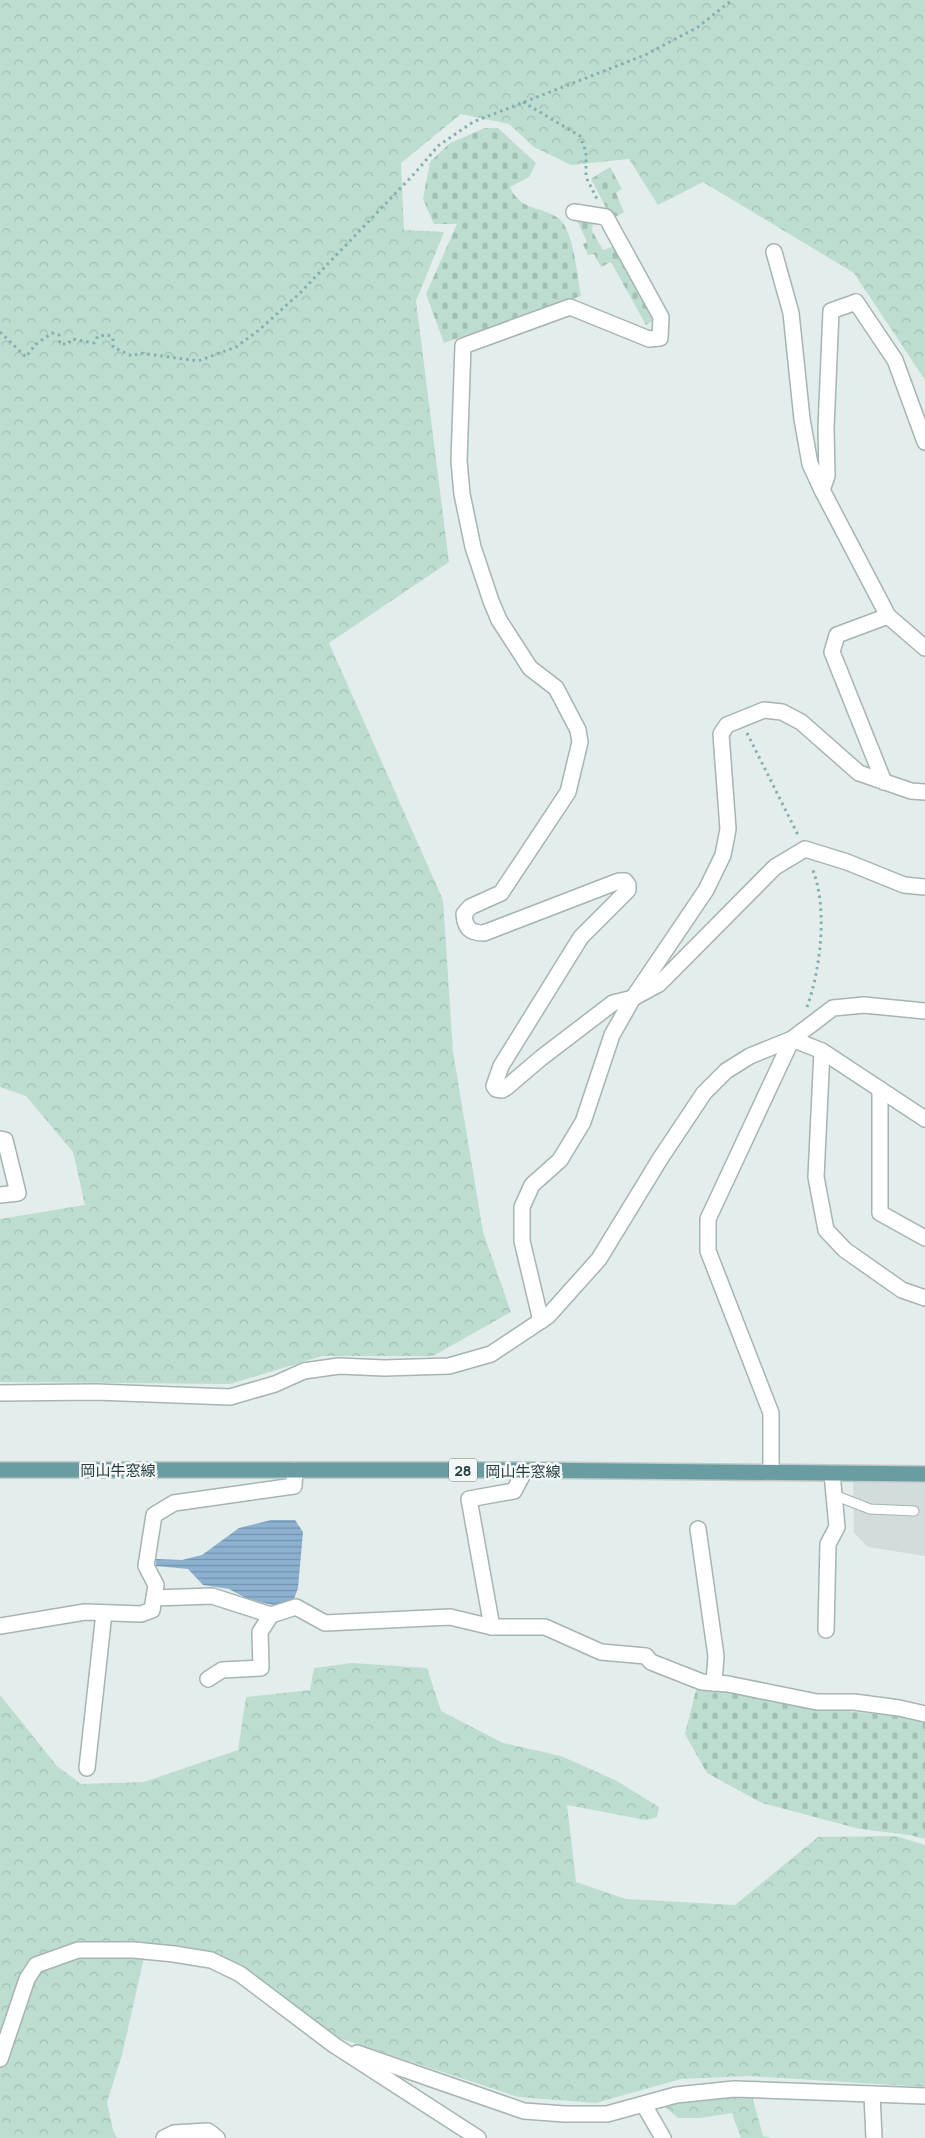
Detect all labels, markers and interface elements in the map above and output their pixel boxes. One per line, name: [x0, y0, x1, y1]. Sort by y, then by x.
road number: 28: [449, 1458, 477, 1482]
street label: 岡山牛窓線: [80, 1460, 156, 1481]
street label: 岡山牛窓線: [485, 1461, 561, 1482]

